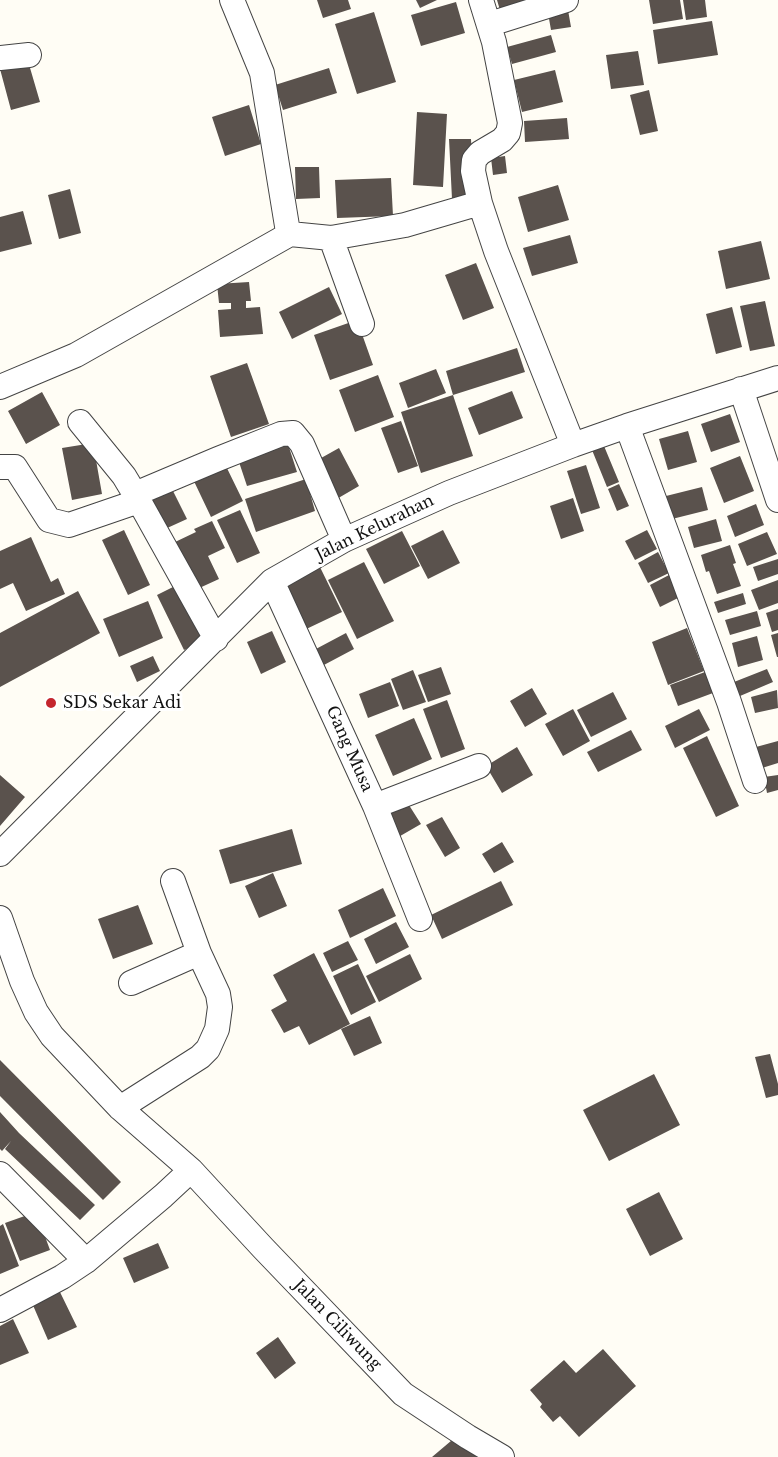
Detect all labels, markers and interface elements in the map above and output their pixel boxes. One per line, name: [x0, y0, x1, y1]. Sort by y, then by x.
street label: Jalan Kelurahan: [313, 491, 437, 565]
place label: SDS Sekar Adi: [63, 693, 181, 713]
marker: SDS Sekar Adi: [44, 696, 58, 710]
street label: Gang Musa: [322, 703, 376, 795]
street label: Jalan Ciliwung: [289, 1276, 385, 1374]

